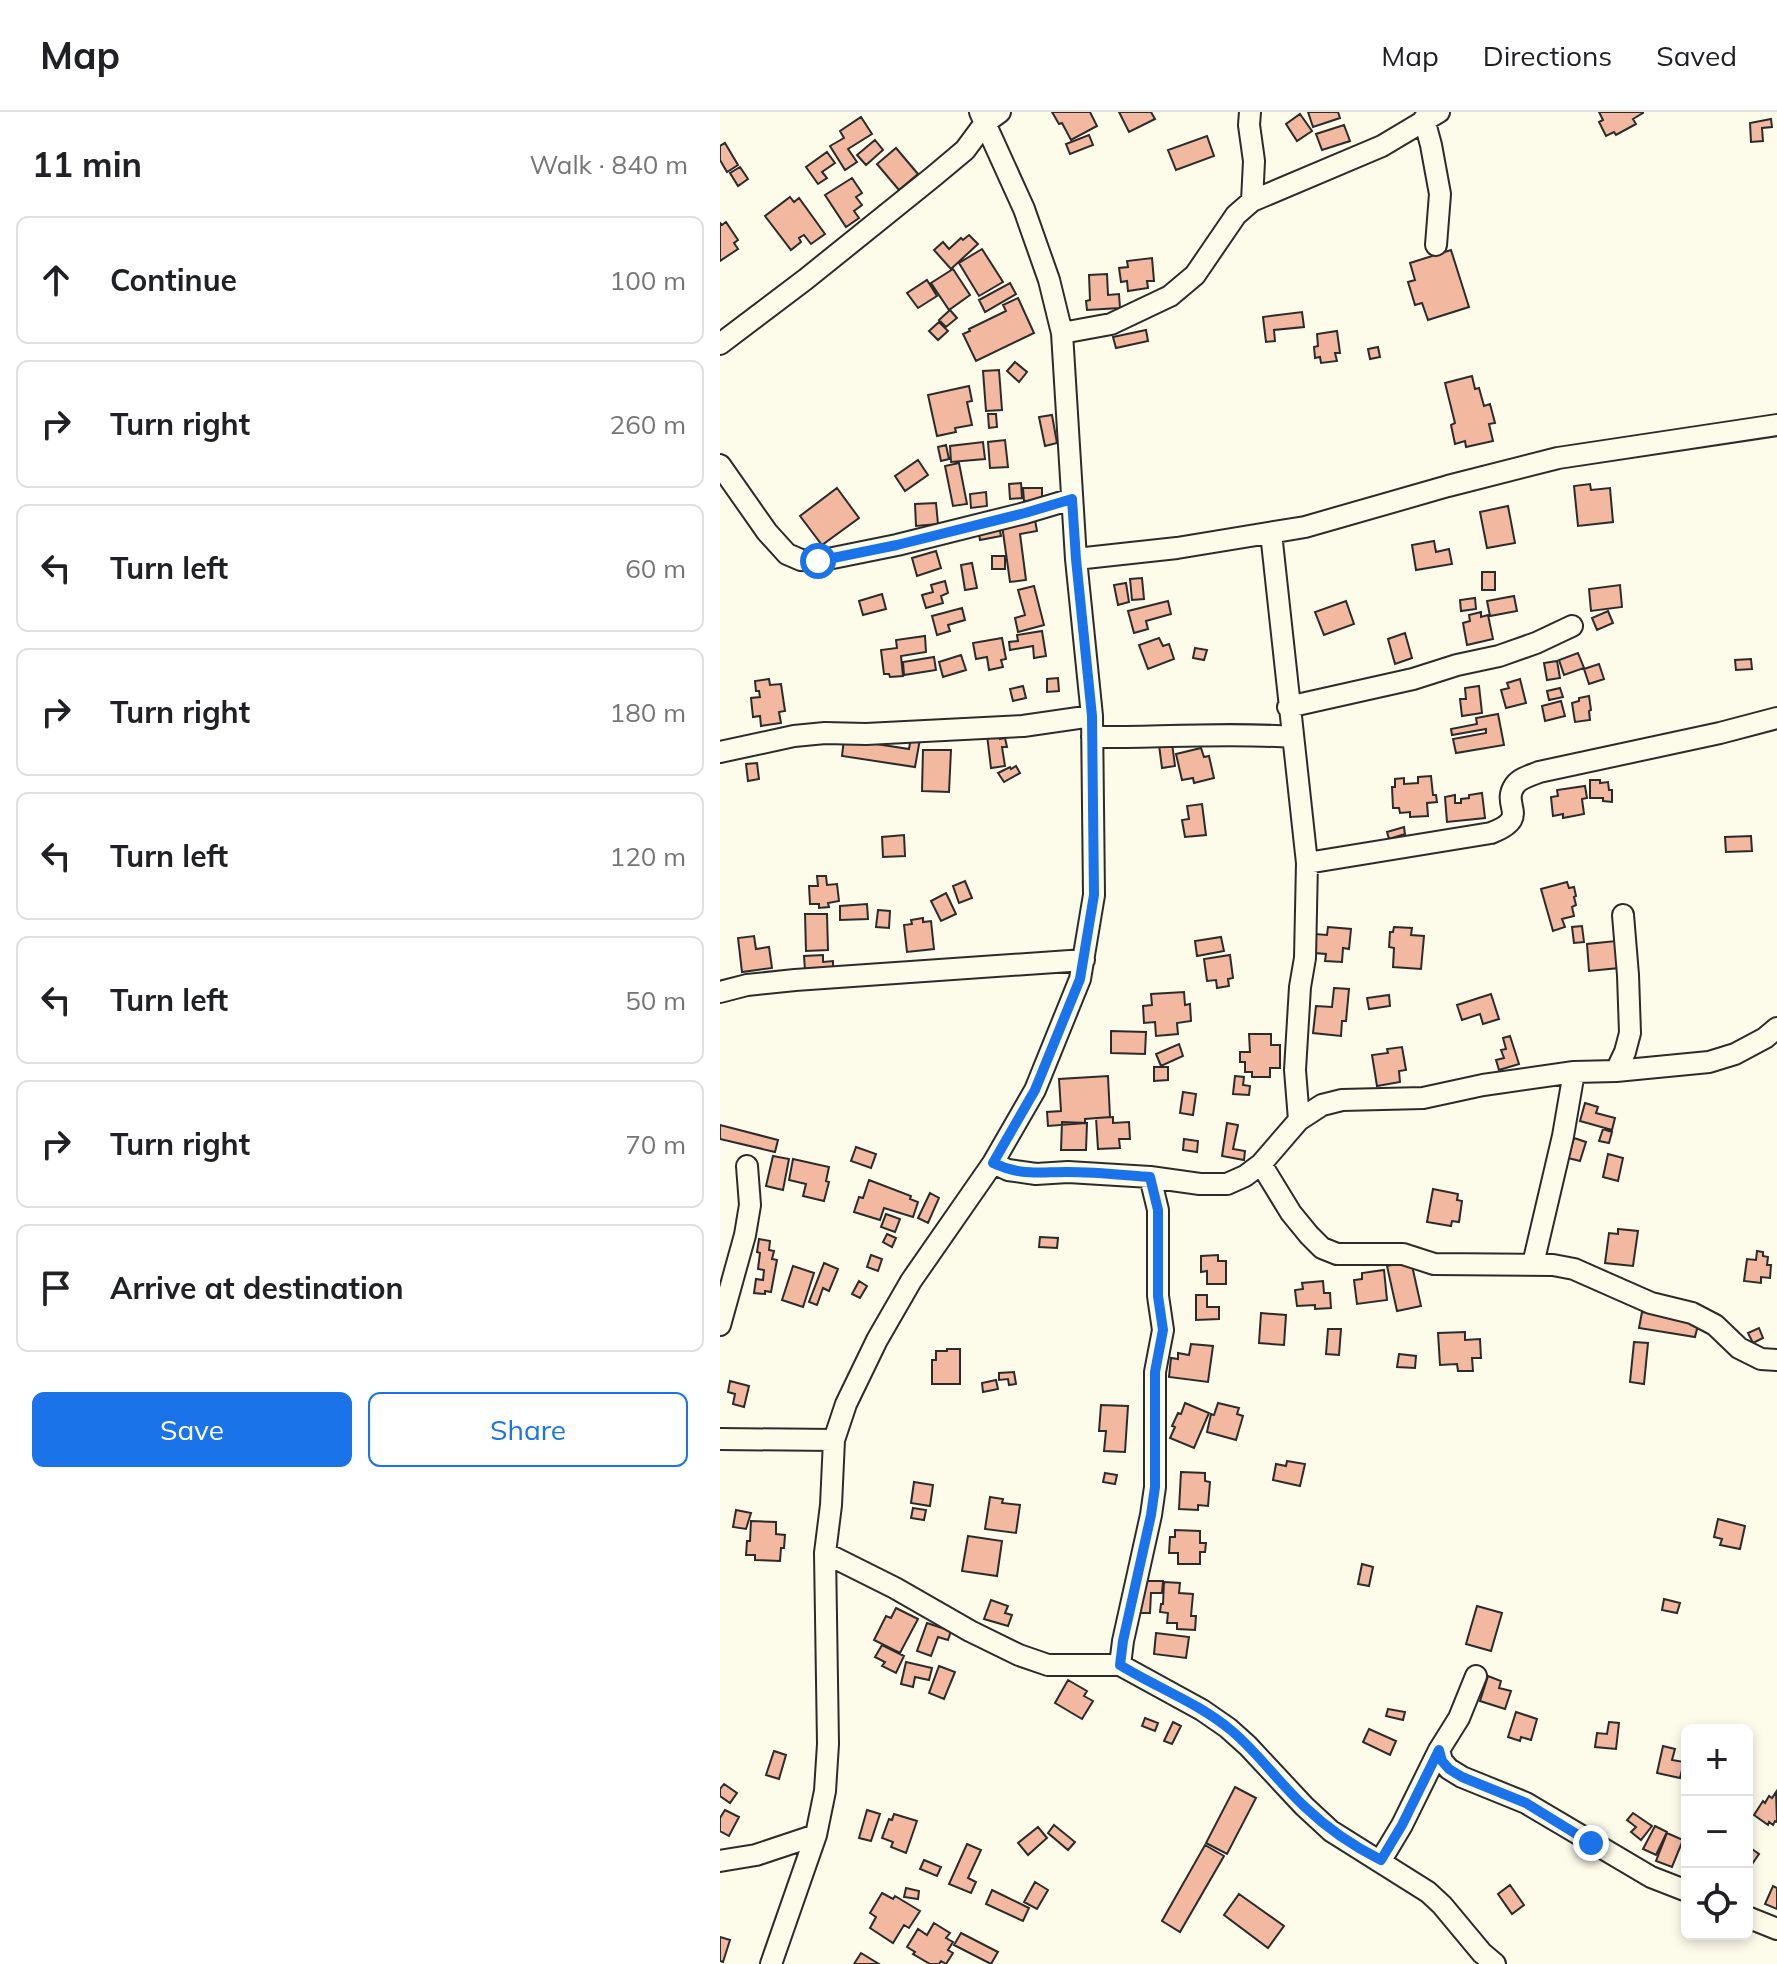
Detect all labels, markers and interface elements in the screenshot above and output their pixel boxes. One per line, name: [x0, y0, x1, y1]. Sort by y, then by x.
text: Map: [40, 31, 120, 79]
text: Map: [1381, 38, 1439, 73]
text: Directions: [1483, 38, 1612, 73]
text: Saved: [1656, 38, 1737, 73]
text: 11 min: [32, 143, 142, 186]
text: Walk · 840 m: [529, 148, 688, 181]
icon: ahead: [34, 258, 78, 302]
text: Continue: [110, 261, 237, 299]
text: 100 m: [610, 264, 686, 297]
icon: right: [34, 402, 78, 446]
text: Turn right: [110, 405, 250, 443]
text: 260 m: [610, 408, 686, 441]
route start: [800, 543, 836, 579]
icon: left: [34, 546, 78, 590]
text: Turn left: [110, 549, 228, 587]
text: 60 m: [625, 552, 686, 585]
icon: right: [34, 690, 78, 734]
text: Turn right: [110, 693, 250, 731]
text: 180 m: [610, 696, 686, 729]
icon: left: [34, 834, 78, 878]
text: Turn left: [110, 837, 228, 875]
text: 120 m: [610, 840, 686, 873]
icon: left: [34, 978, 78, 1022]
text: Turn left: [110, 981, 228, 1019]
text: 50 m: [625, 984, 686, 1017]
icon: right: [34, 1122, 78, 1166]
text: Turn right: [110, 1125, 250, 1163]
text: 70 m: [625, 1128, 686, 1161]
icon: arrive: [34, 1266, 78, 1310]
text: Arrive at destination: [110, 1269, 404, 1307]
button: Save: [32, 1392, 352, 1467]
button: Share: [368, 1392, 688, 1467]
map controls: [1681, 1724, 1753, 1940]
button: +: [1681, 1724, 1753, 1796]
button: −: [1681, 1796, 1753, 1868]
route end: [1573, 1825, 1609, 1861]
button: locate: [1681, 1868, 1753, 1940]

